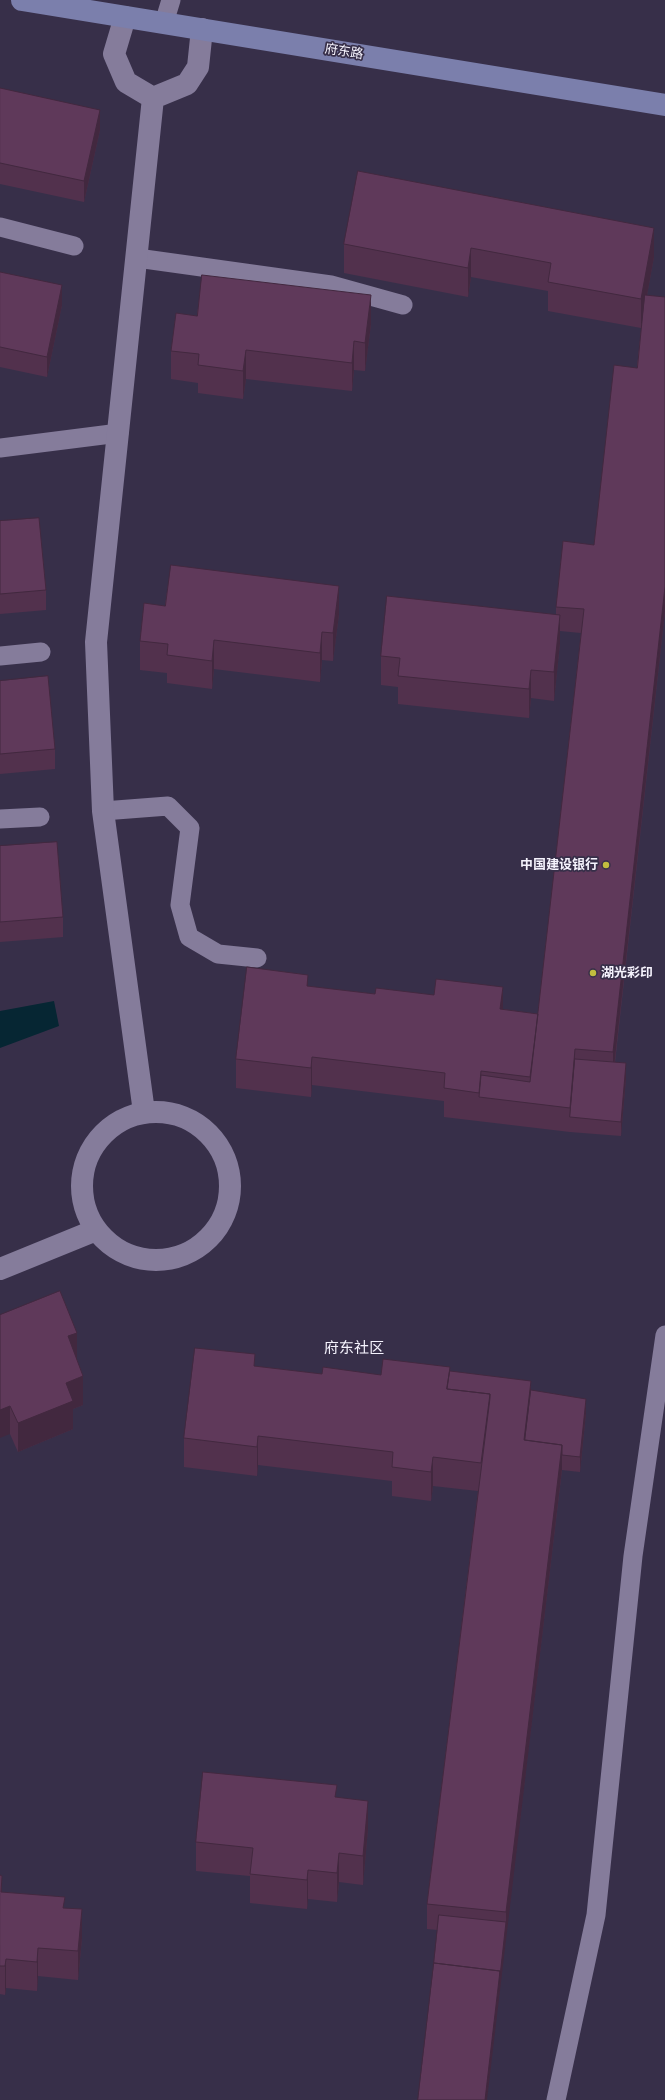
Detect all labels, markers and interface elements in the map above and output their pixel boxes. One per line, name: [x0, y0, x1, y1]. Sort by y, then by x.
street label: 府东路: [324, 41, 364, 63]
place label: 中国建设银行: [520, 857, 598, 873]
marker: 中国建设银行: [601, 860, 611, 870]
place label: 湖光彩印: [601, 965, 653, 981]
marker: 湖光彩印: [588, 968, 598, 978]
district label: 府东社区: [324, 1340, 384, 1358]

